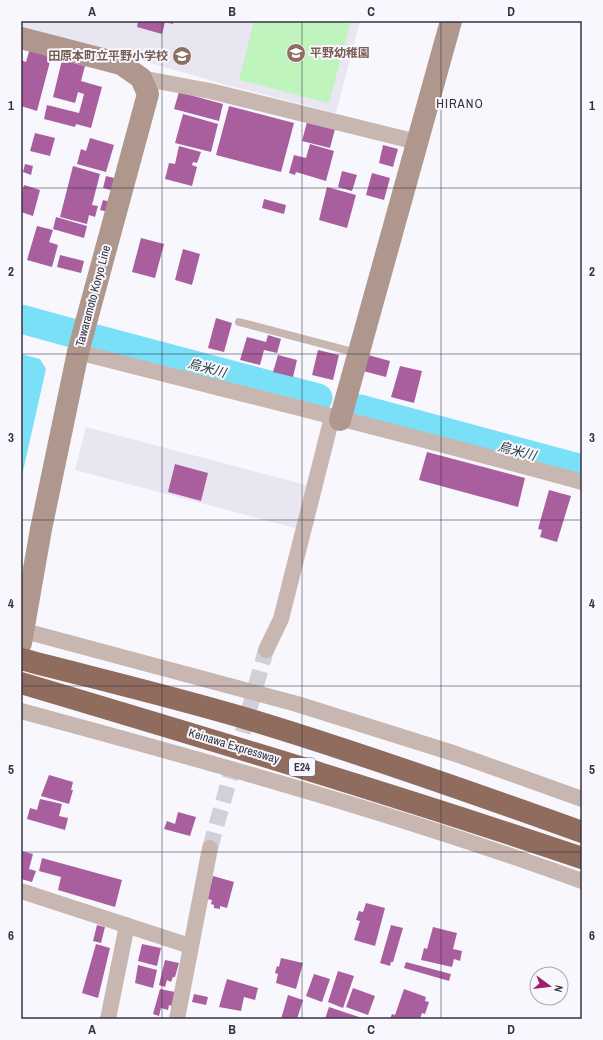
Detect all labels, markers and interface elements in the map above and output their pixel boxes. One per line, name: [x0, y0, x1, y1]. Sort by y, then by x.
text: A: [88, 3, 96, 20]
text: B: [228, 3, 236, 20]
text: C: [367, 3, 375, 20]
text: D: [507, 3, 515, 20]
school or university icon: 平野幼稚園: [285, 42, 307, 64]
school or university icon: 田原本町立平野小学校: [171, 45, 193, 67]
place label: 平野幼稚園: [310, 45, 370, 61]
place label: 田原本町立平野小学校: [48, 48, 168, 64]
district label: HIRANO: [436, 95, 484, 112]
text: 1: [8, 97, 14, 114]
text: 1: [589, 97, 595, 114]
street label: Tawaramoto Koryo Line: [72, 244, 114, 348]
text: 2: [8, 263, 14, 280]
text: 2: [589, 263, 595, 280]
water label: 烏米川: [186, 355, 230, 382]
text: 3: [8, 429, 14, 446]
text: 3: [589, 429, 595, 446]
water label: 烏米川: [496, 438, 540, 465]
text: 4: [8, 595, 14, 612]
text: 4: [589, 595, 595, 612]
street label: Keinawa Expressway: [187, 725, 281, 767]
road number: E24: [289, 758, 315, 776]
text: 5: [8, 761, 14, 778]
text: 5: [589, 761, 595, 778]
text: 6: [8, 927, 14, 944]
text: 6: [589, 927, 595, 944]
north arrow: [529, 966, 569, 1006]
text: N: [551, 984, 566, 994]
text: A: [88, 1021, 96, 1038]
text: B: [228, 1021, 236, 1038]
text: C: [367, 1021, 375, 1038]
text: D: [507, 1021, 515, 1038]

